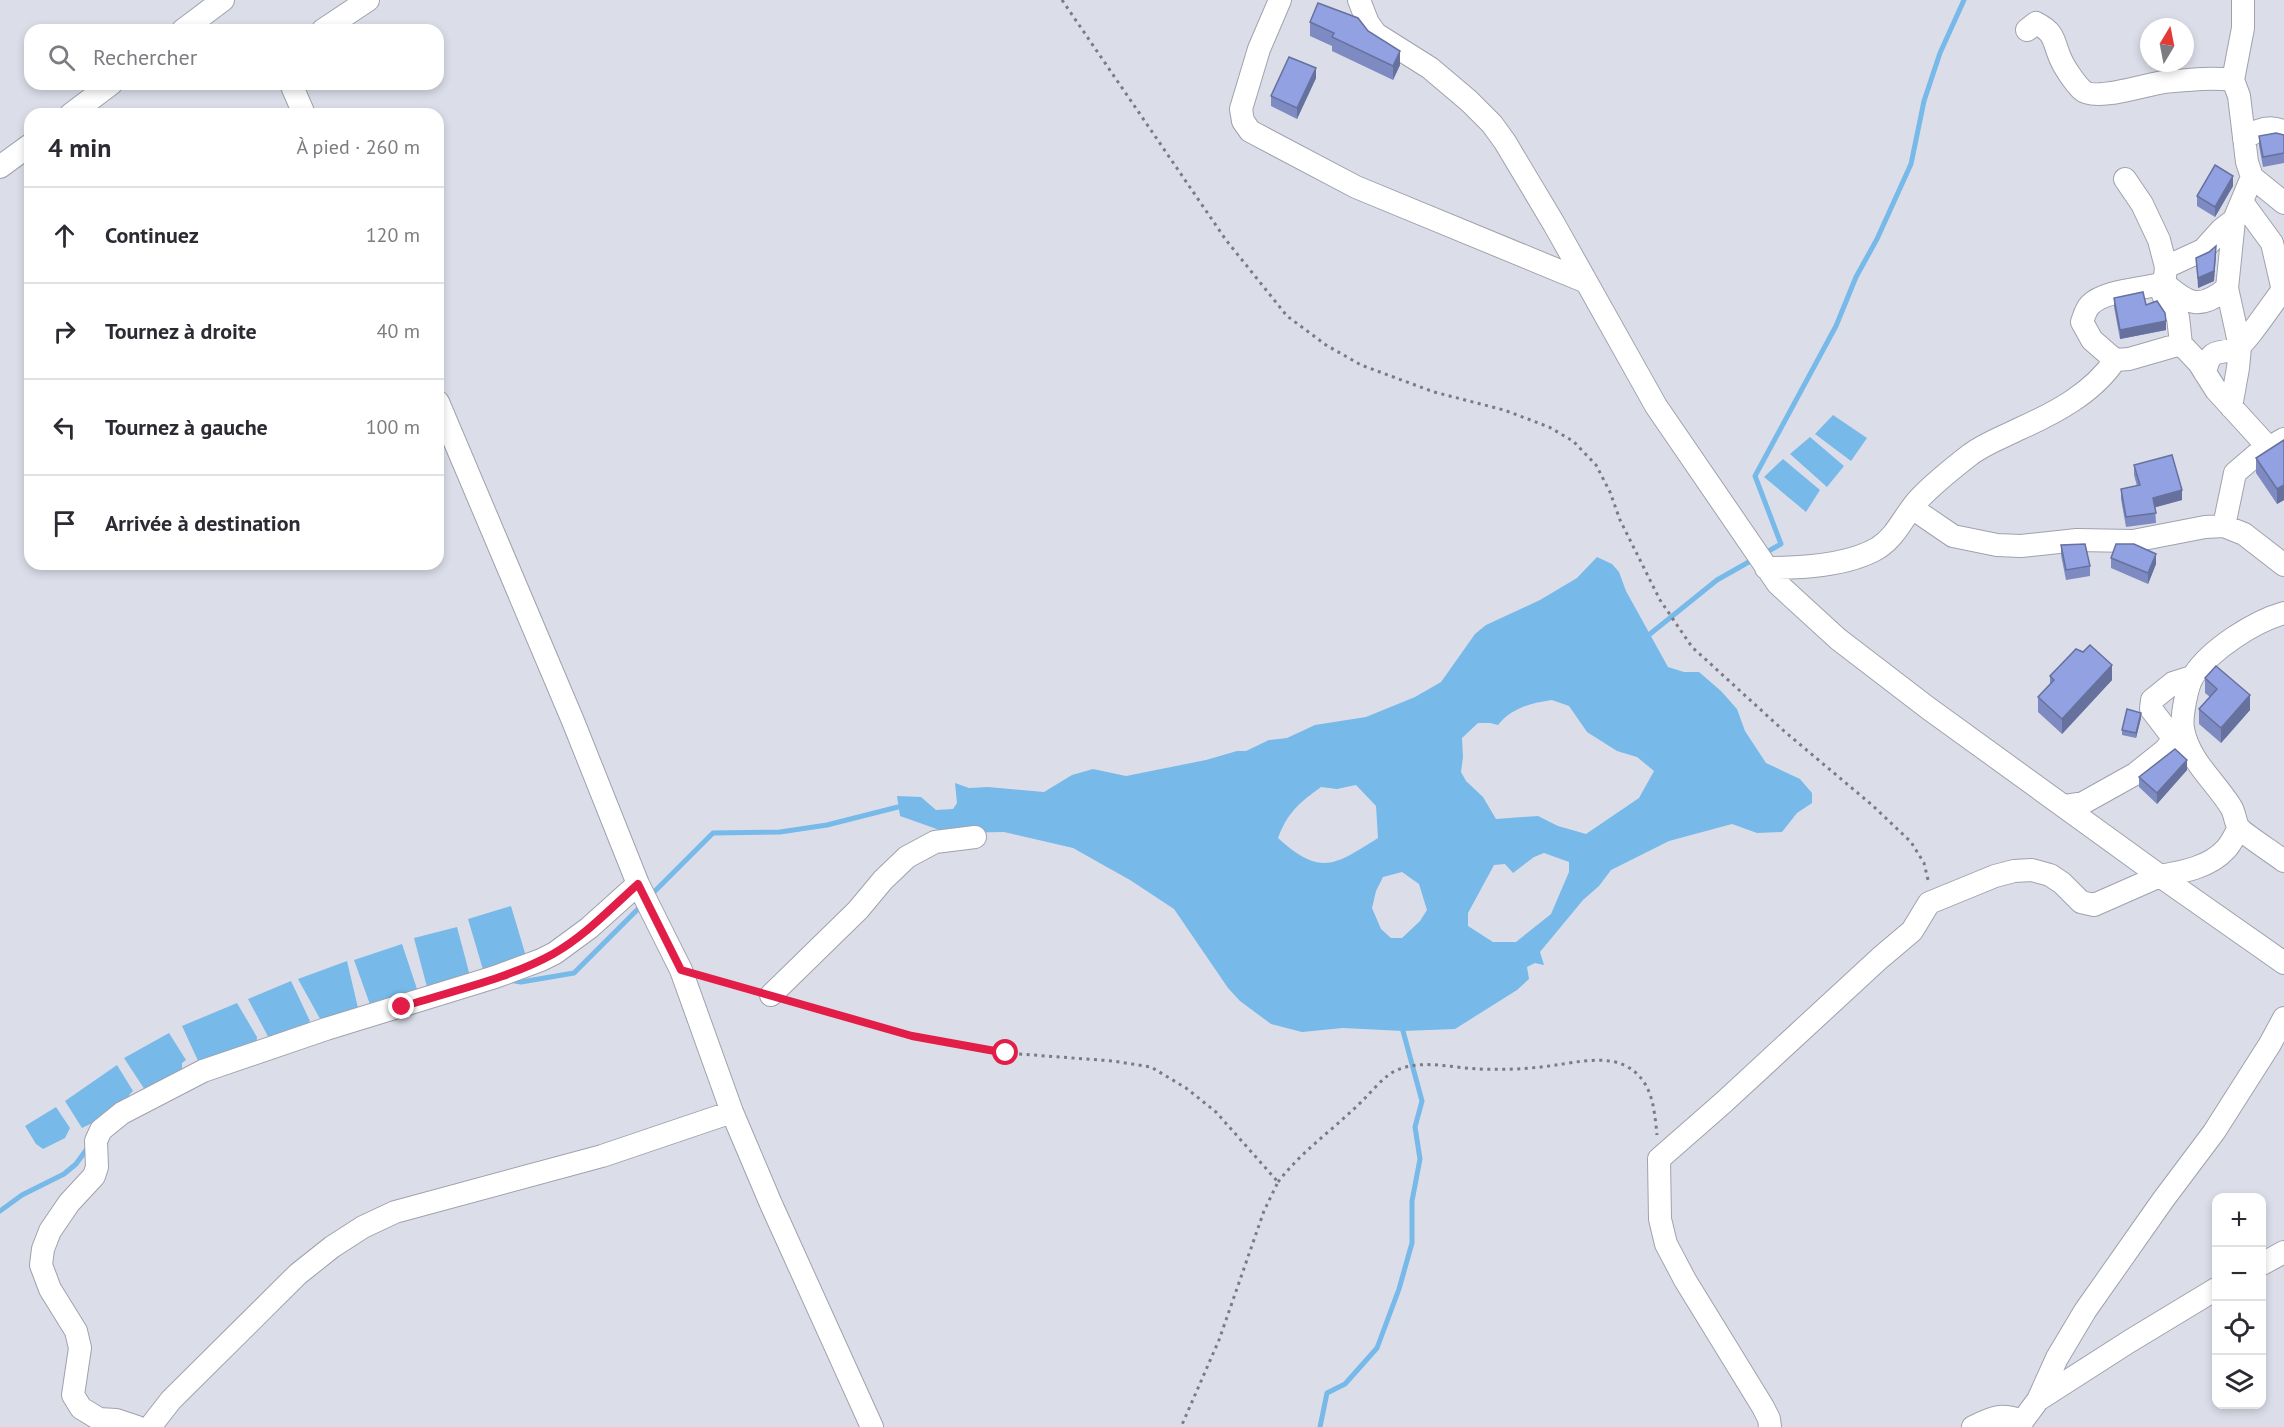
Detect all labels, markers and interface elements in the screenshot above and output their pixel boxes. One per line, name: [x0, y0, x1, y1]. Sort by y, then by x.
north arrow: [2140, 18, 2194, 72]
search box: [24, 24, 444, 90]
icon: search: [45, 41, 78, 74]
text: Rechercher: [93, 43, 197, 71]
text: 4 min: [48, 131, 111, 164]
text: À pied · 260 m: [296, 134, 420, 160]
icon: ahead: [48, 219, 81, 252]
text: Continuez: [105, 221, 199, 249]
text: 120 m: [366, 222, 420, 248]
icon: right: [48, 315, 81, 348]
text: Tournez à droite: [105, 317, 257, 345]
text: 40 m: [377, 318, 420, 344]
icon: left: [48, 411, 81, 444]
text: Tournez à gauche: [105, 413, 268, 441]
text: 100 m: [366, 414, 420, 440]
icon: arrive: [48, 507, 81, 540]
text: Arrivée à destination: [105, 509, 301, 537]
route end: [388, 993, 414, 1019]
route start: [992, 1039, 1018, 1065]
map controls: [2212, 1193, 2266, 1409]
button: +: [2212, 1193, 2266, 1247]
button: −: [2212, 1247, 2266, 1301]
button: locate: [2212, 1301, 2266, 1355]
button: layers: [2212, 1355, 2266, 1409]

